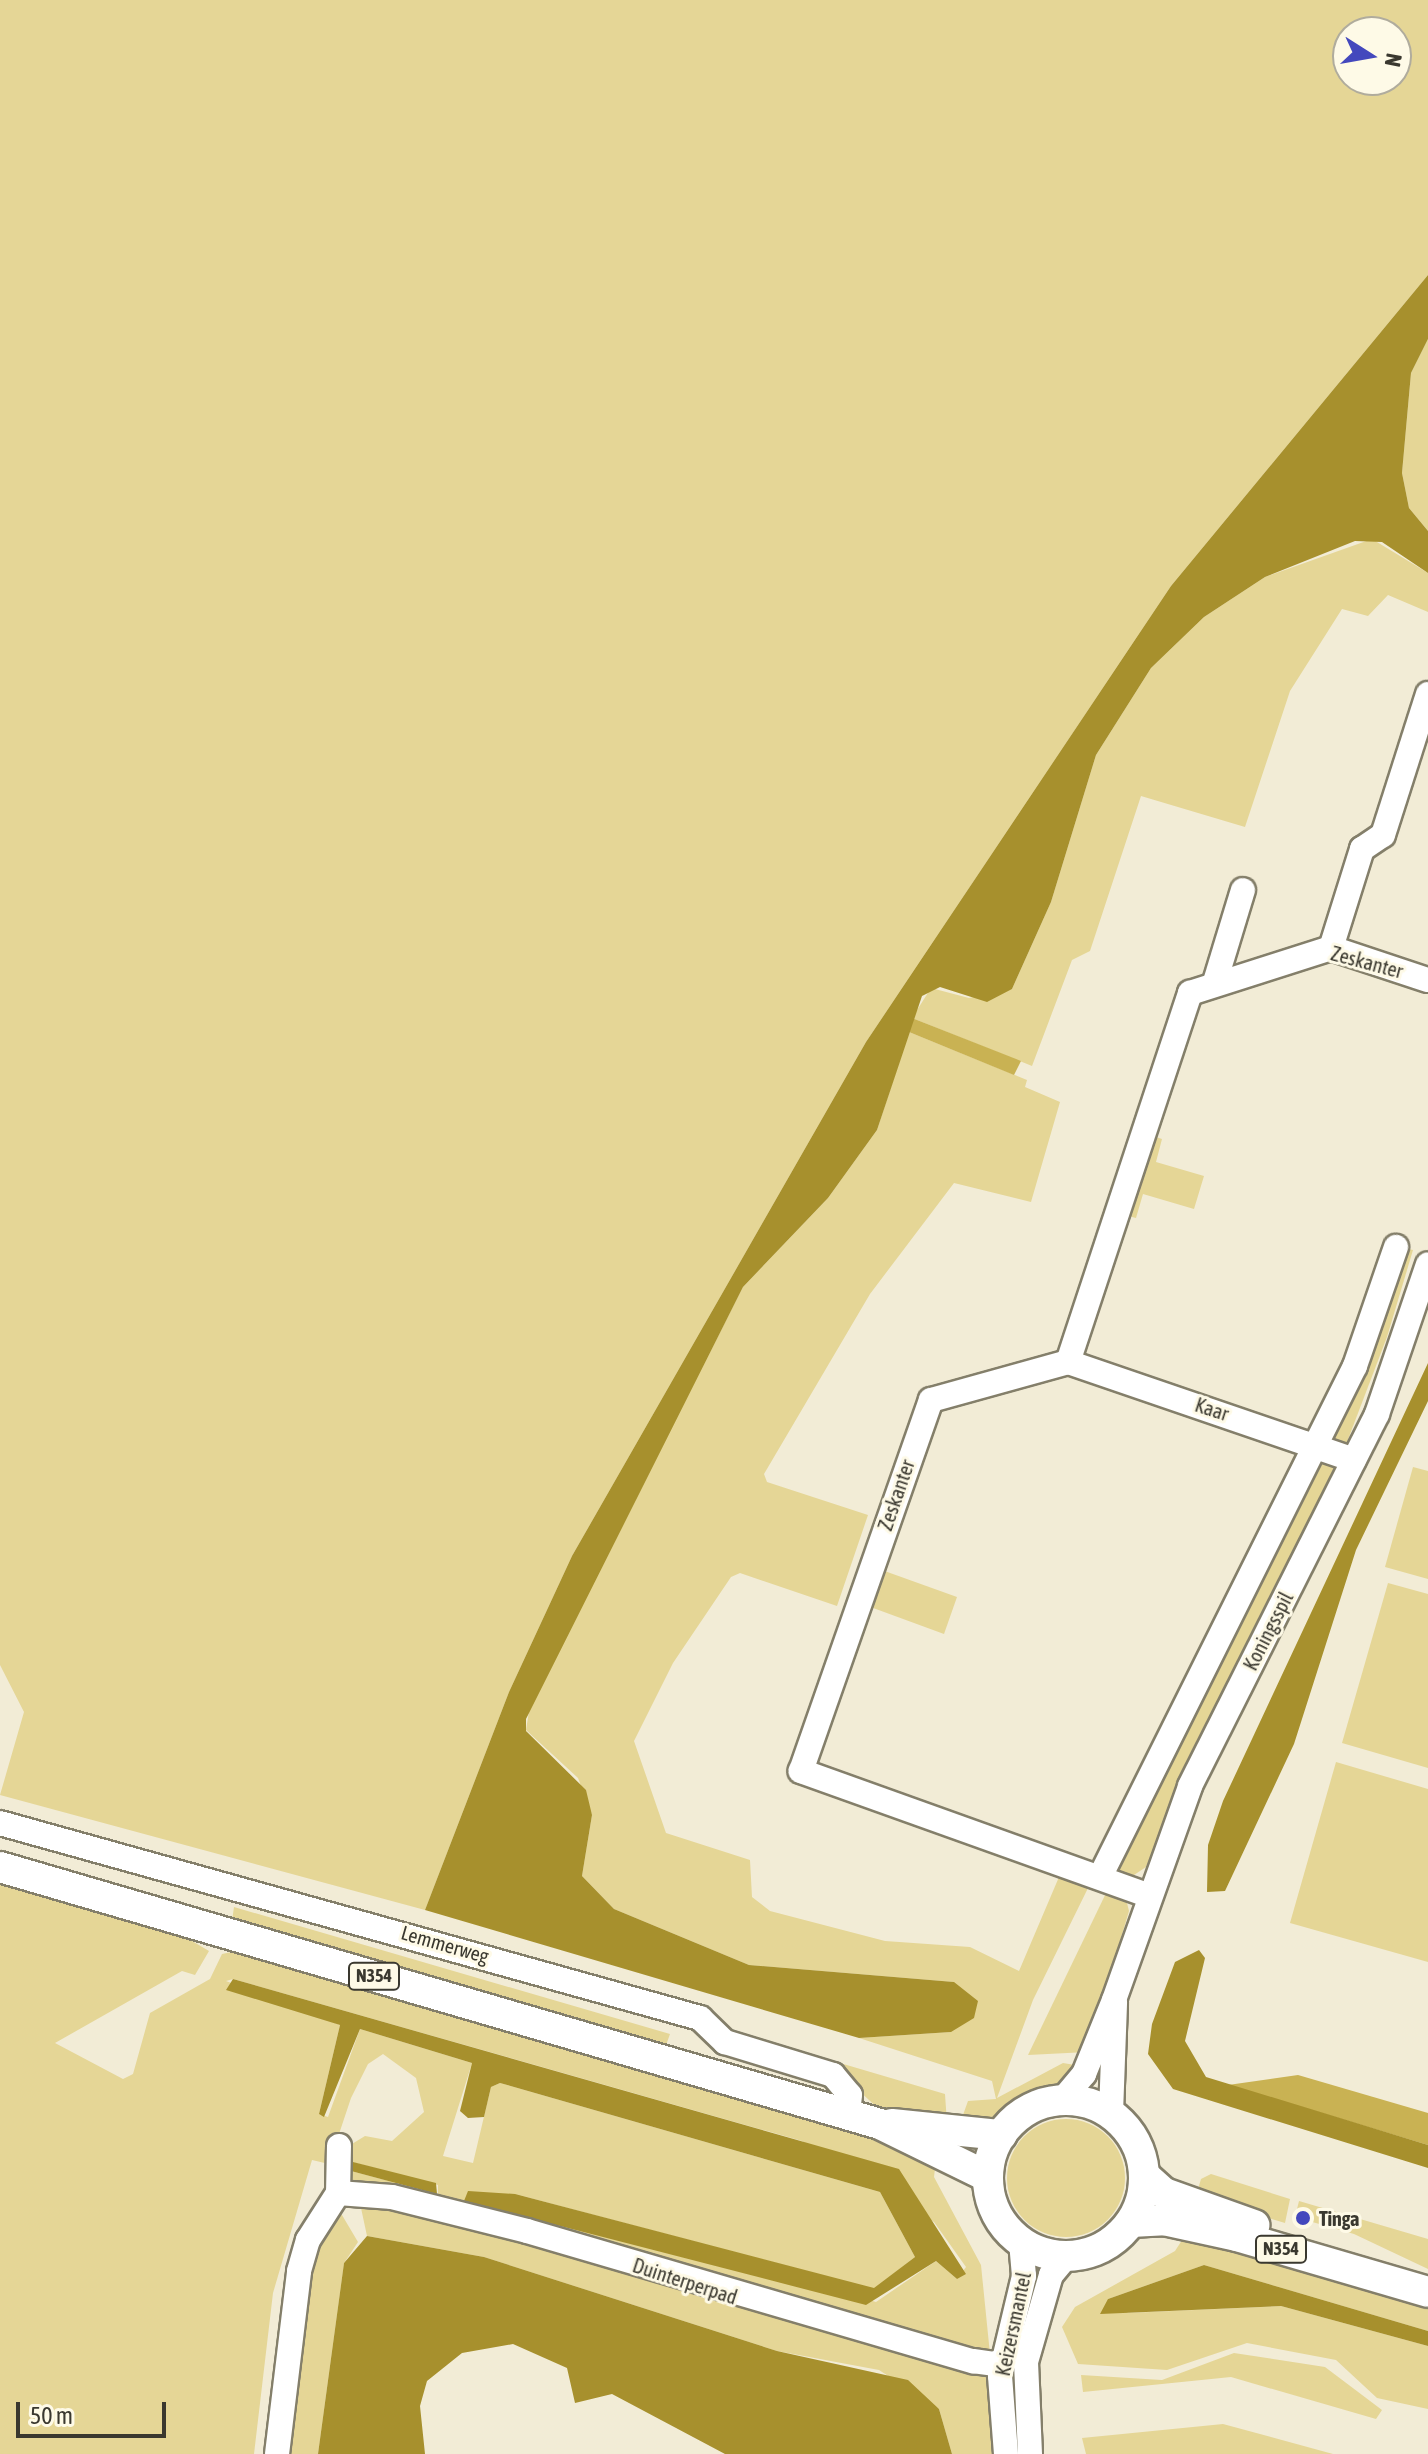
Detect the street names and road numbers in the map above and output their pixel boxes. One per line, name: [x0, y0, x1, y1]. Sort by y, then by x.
street label: Zeskanter: [1328, 941, 1406, 983]
street label: Kaar: [1192, 1392, 1232, 1426]
street label: Zeskanter: [873, 1456, 919, 1534]
street label: Koningsspil: [1238, 1588, 1298, 1674]
street label: Lemmerweg: [398, 1920, 492, 1968]
road number: N354: [348, 1962, 400, 1990]
road number: N354: [1255, 2235, 1307, 2263]
street label: Duinterperpad: [630, 2253, 740, 2309]
street label: Keizersmantel: [990, 2270, 1036, 2378]

